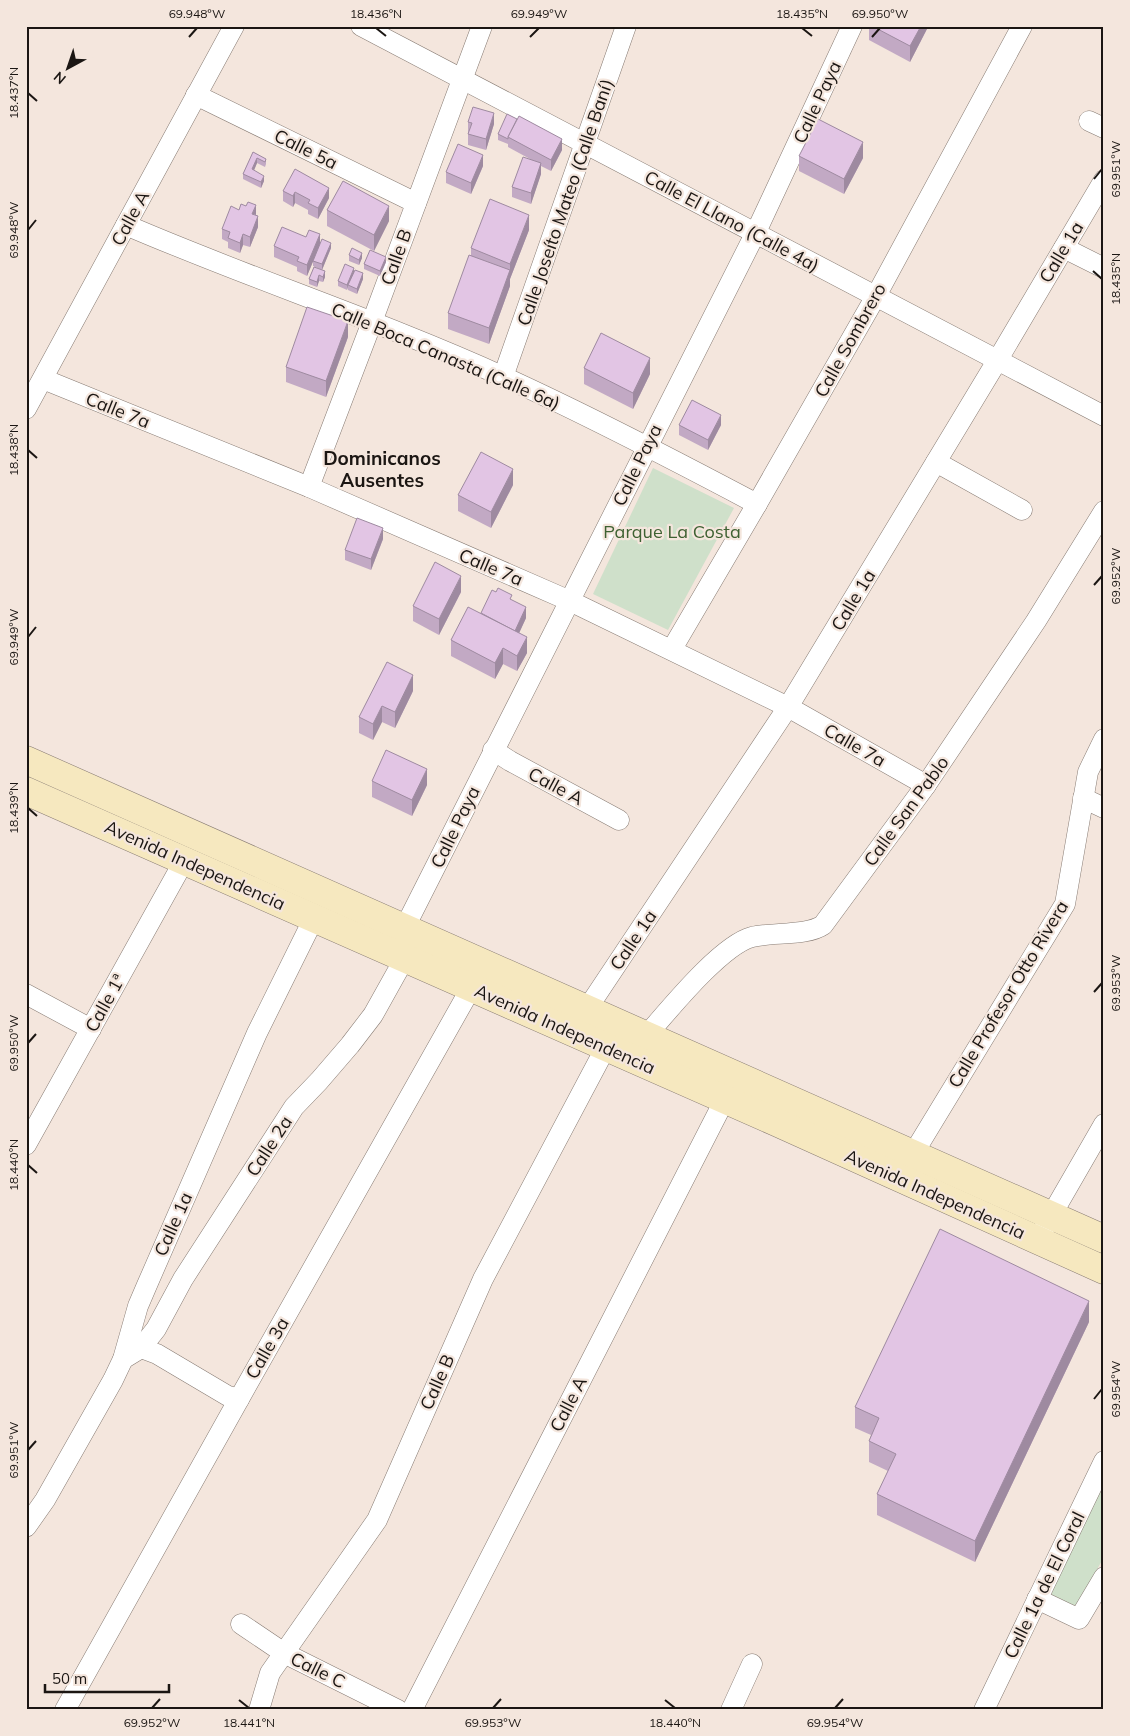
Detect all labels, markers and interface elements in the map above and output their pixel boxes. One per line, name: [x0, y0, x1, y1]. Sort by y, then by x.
text: 69.948°W: [169, 6, 225, 21]
text: 18.436°N: [350, 6, 402, 21]
text: 69.949°W: [511, 6, 567, 21]
text: 18.435°N: [776, 6, 828, 21]
text: 69.950°W: [852, 6, 908, 21]
north arrow: [42, 42, 92, 92]
street label: Calle Paya: [788, 57, 846, 147]
text: 18.437°N: [6, 67, 21, 119]
text: N: [50, 68, 69, 88]
street label: Calle Joseíto Mateo (Calle Baní): [512, 75, 618, 329]
street label: Calle 5a: [271, 124, 341, 174]
text: 69.951°W: [1108, 141, 1123, 197]
street label: Calle El Llano (Calle 4a): [641, 165, 823, 277]
street label: Calle A: [106, 187, 154, 249]
text: 69.948°W: [6, 202, 21, 258]
street label: Calle 1a: [1034, 217, 1088, 287]
street label: Calle B: [375, 226, 417, 288]
text: 18.435°N: [1108, 253, 1123, 305]
street label: Calle Sombrero: [809, 279, 891, 401]
street label: Calle Boca Canasta (Calle 6a): [328, 297, 564, 415]
street label: Calle 7a: [82, 387, 154, 433]
street label: Calle Paya: [607, 420, 667, 510]
text: 18.438°N: [6, 424, 21, 476]
district label: Dominicanos Ausentes: [323, 446, 441, 492]
park label: Parque La Costa: [603, 520, 741, 543]
street label: Calle 7a: [455, 543, 527, 591]
text: 69.952°W: [1108, 548, 1123, 604]
street label: Calle 1a: [826, 565, 880, 635]
text: 69.949°W: [6, 609, 21, 665]
street label: Calle 7a: [820, 718, 890, 772]
street label: Calle San Pablo: [858, 751, 954, 871]
street label: Calle A: [525, 762, 587, 810]
text: 18.439°N: [6, 782, 21, 834]
street label: Calle Paya: [425, 782, 485, 872]
street label: Avenida Independencia: [101, 815, 289, 915]
street label: Calle Profesor Otto Rivera: [943, 896, 1073, 1092]
street label: Calle 1a: [605, 906, 661, 974]
text: 69.953°W: [1108, 955, 1123, 1011]
street label: Calle 1ª: [80, 970, 130, 1036]
street label: Avenida Independencia: [471, 979, 659, 1079]
text: 69.950°W: [6, 1015, 21, 1071]
street label: Calle 2a: [241, 1111, 297, 1181]
text: 18.440°N: [6, 1139, 21, 1191]
street label: Avenida Independencia: [841, 1144, 1029, 1244]
street label: Calle 1a: [149, 1188, 197, 1260]
street label: Calle 3a: [240, 1313, 294, 1383]
street label: Calle B: [415, 1351, 459, 1413]
text: 69.954°W: [1108, 1361, 1123, 1417]
street label: Calle A: [544, 1372, 592, 1436]
text: 69.951°W: [6, 1422, 21, 1478]
street label: Calle 1a de El Coral: [998, 1508, 1090, 1662]
street label: Calle C: [287, 1647, 349, 1693]
scale bar: [45, 1661, 169, 1693]
text: 50 m: [52, 1669, 87, 1688]
text: 69.952°W: [124, 1715, 180, 1730]
text: 18.441°N: [223, 1715, 275, 1730]
text: 69.953°W: [465, 1715, 521, 1730]
text: 18.440°N: [649, 1715, 701, 1730]
text: 69.954°W: [807, 1715, 863, 1730]

